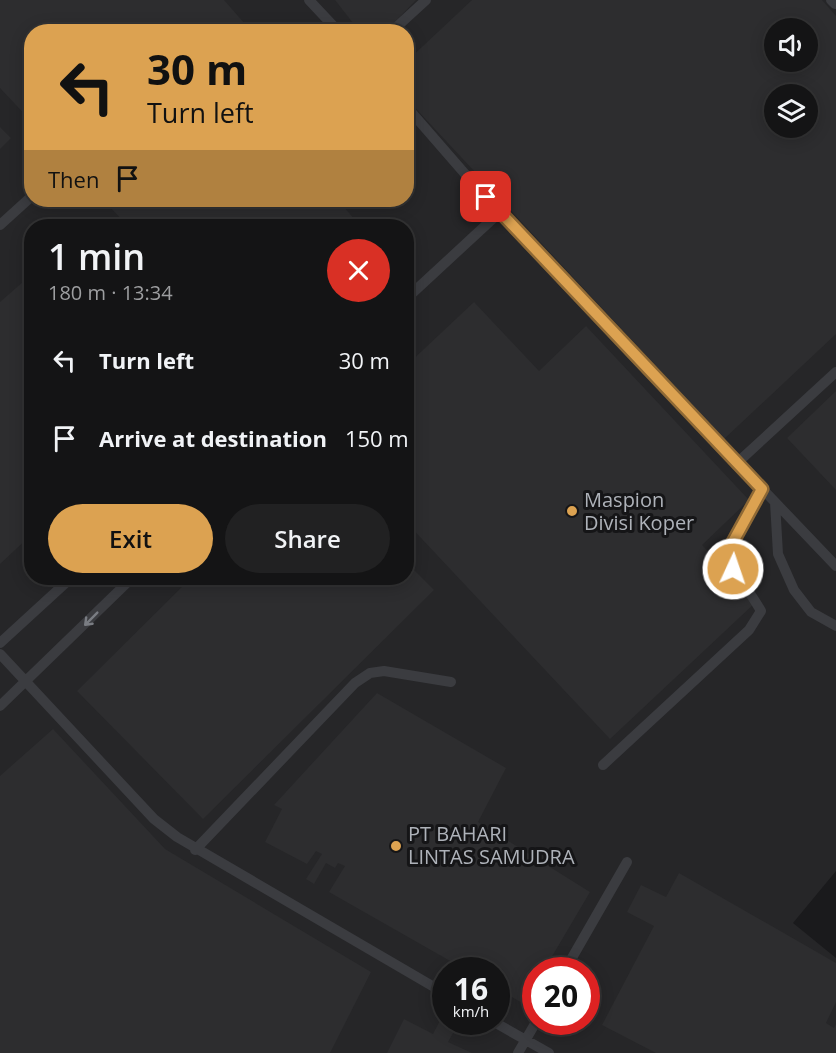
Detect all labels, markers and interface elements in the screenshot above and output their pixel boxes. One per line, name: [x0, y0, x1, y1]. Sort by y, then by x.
map controls: [764, 18, 818, 138]
button: sound: [764, 18, 818, 72]
text: 30 m: [147, 40, 247, 97]
icon: left: [48, 48, 126, 126]
button: layers: [764, 84, 818, 138]
text: Turn left: [147, 94, 254, 131]
icon: arrive: [111, 162, 144, 195]
text: Then: [48, 164, 99, 194]
pin: [460, 171, 511, 222]
icon: arrive: [469, 180, 502, 213]
text: 1 min: [48, 232, 145, 281]
button: close: [327, 239, 390, 302]
text: 180 m · 13:34: [48, 279, 173, 306]
icon: left: [48, 344, 81, 377]
text: Turn left: [99, 345, 194, 375]
text: 30 m: [339, 345, 390, 375]
icon: arrive: [48, 422, 81, 455]
text: Arrive at destination: [99, 423, 327, 453]
text: 150 m: [345, 423, 409, 453]
place label: Maspion Divisi Koper: [584, 486, 694, 536]
button: Exit: [48, 504, 213, 573]
button: Share: [225, 504, 390, 573]
marker: Maspion Divisi Koper: [565, 504, 579, 518]
position arrow: [701, 537, 765, 601]
one-way arrow: [83, 611, 98, 626]
place label: PT BAHARI LINTAS SAMUDRA: [408, 820, 575, 870]
marker: PT BAHARI LINTAS SAMUDRA: [389, 839, 403, 853]
speed limit sign: 20: [522, 957, 600, 1035]
text: 16: [454, 968, 488, 1009]
text: km/h: [453, 1001, 489, 1021]

